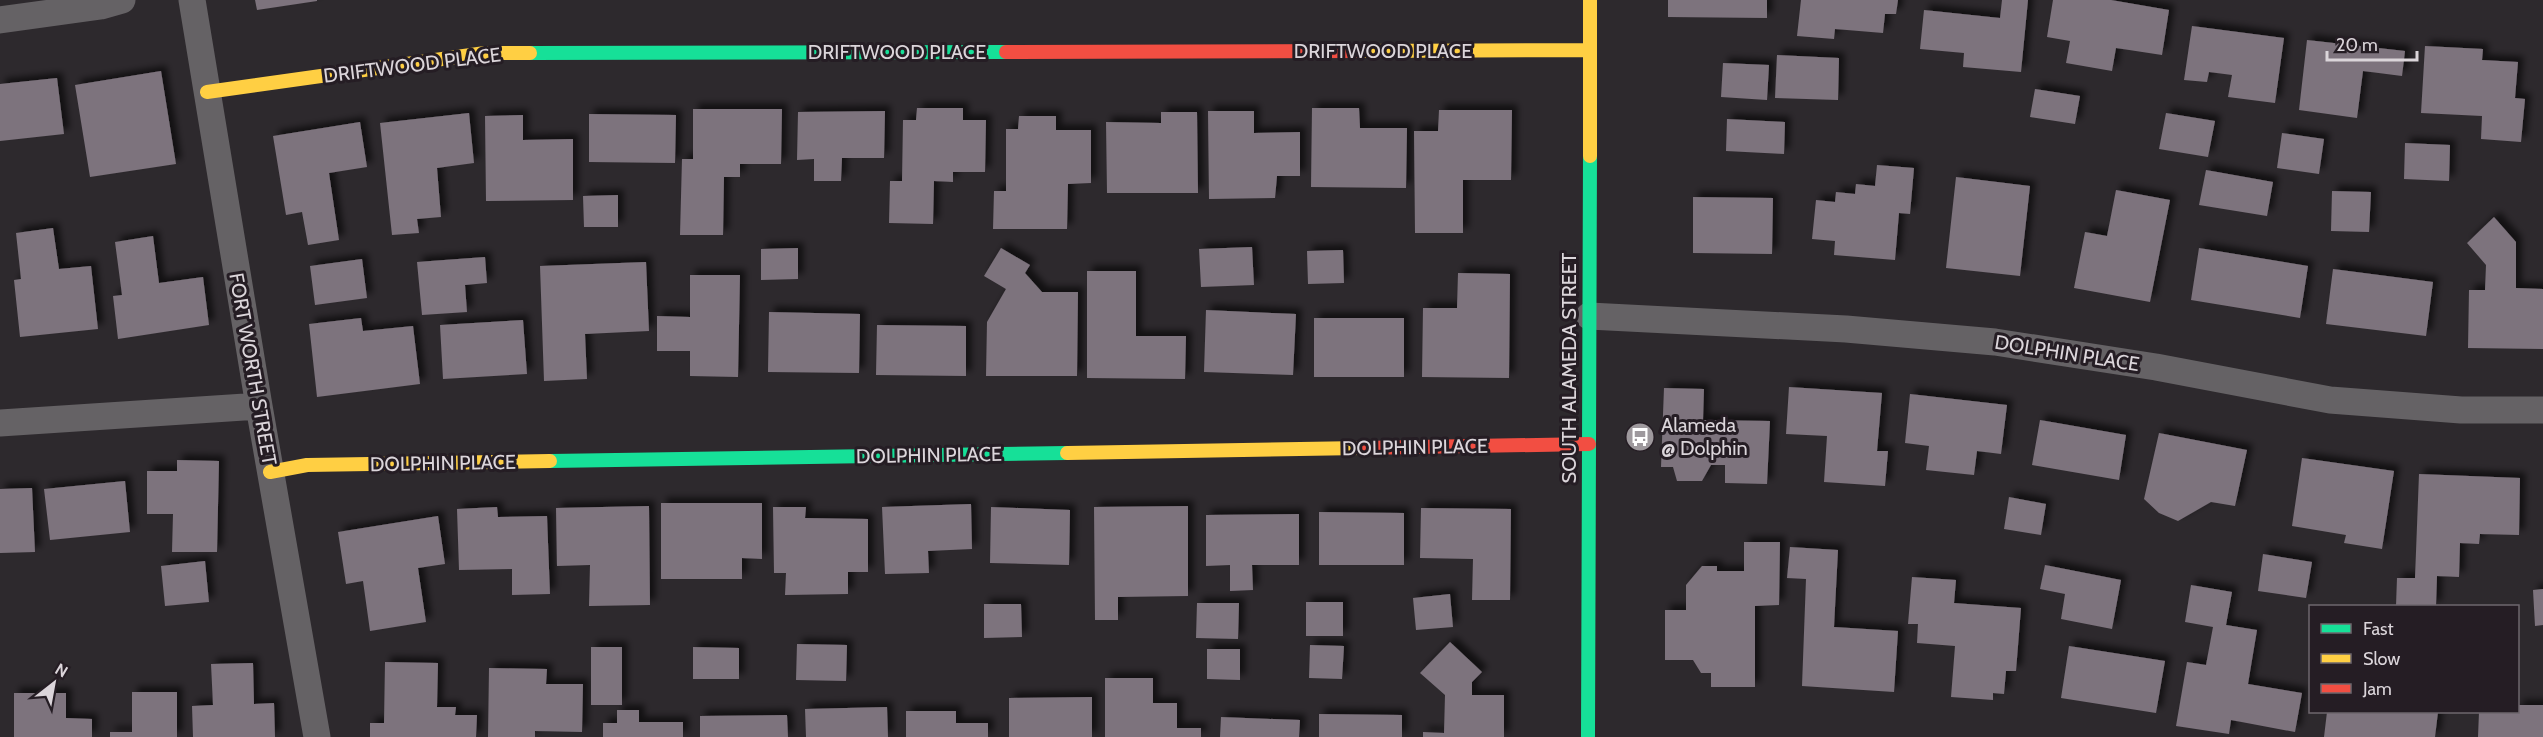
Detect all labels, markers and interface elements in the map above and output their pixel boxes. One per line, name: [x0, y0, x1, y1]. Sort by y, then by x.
scale bar: [2327, 24, 2417, 62]
text: 20 m: [2336, 34, 2378, 56]
street label: DRIFTWOOD PLACE: [1294, 39, 1472, 63]
street label: DRIFTWOOD PLACE: [808, 40, 986, 64]
street label: DRIFTWOOD PLACE: [322, 42, 502, 88]
street label: SOUTH ALAMEDA STREET: [1557, 252, 1581, 484]
street label: FORT WORTH STREET: [224, 271, 282, 468]
street label: DOLPHIN PLACE: [1993, 330, 2141, 376]
place label: Alameda @ Dolphin: [1661, 413, 1748, 460]
bus stop icon: Alameda @ Dolphin: [1624, 421, 1656, 453]
street label: DOLPHIN PLACE: [1342, 434, 1488, 460]
street label: DOLPHIN PLACE: [856, 442, 1002, 468]
street label: DOLPHIN PLACE: [370, 450, 516, 476]
legend: [2309, 605, 2519, 713]
text: Fast: [2363, 618, 2394, 640]
text: Slow: [2363, 648, 2400, 670]
north arrow: [24, 653, 84, 713]
text: N: [52, 660, 71, 682]
text: Jam: [2362, 678, 2392, 700]

